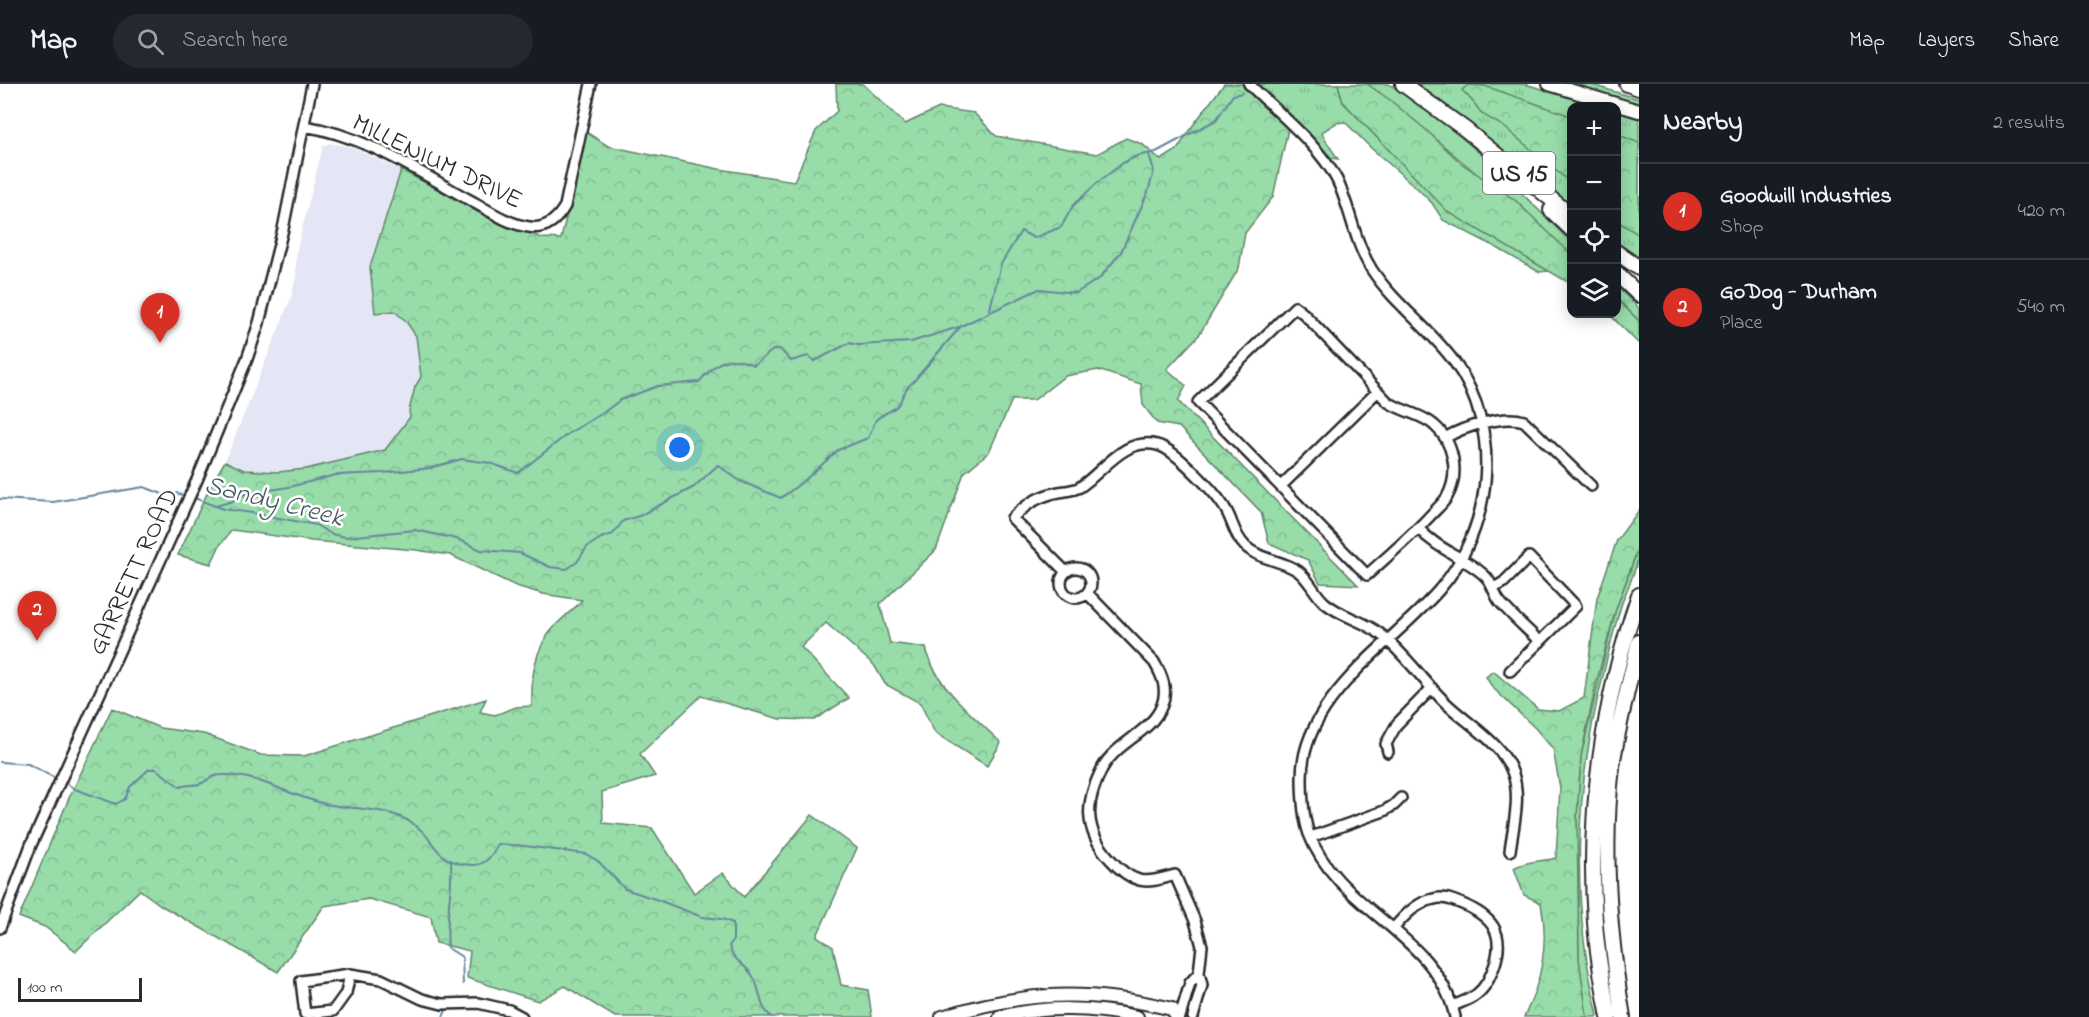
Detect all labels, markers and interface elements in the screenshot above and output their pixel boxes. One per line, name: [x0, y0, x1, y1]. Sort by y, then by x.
search box: [113, 14, 533, 68]
text: Map: [30, 21, 77, 62]
icon: search: [134, 25, 167, 58]
text: Search here: [182, 25, 288, 57]
text: Map: [1849, 26, 1885, 56]
text: Layers: [1918, 26, 1975, 56]
text: Share: [2008, 26, 2059, 56]
map controls: [1567, 102, 1621, 318]
button: +: [1567, 102, 1621, 156]
text: Nearby: [1663, 104, 1742, 142]
street label: MILLENIUM DRIVE: [345, 105, 528, 220]
text: 2 results: [1993, 109, 2065, 138]
road number: US 15: [1483, 152, 1555, 194]
button: −: [1567, 156, 1621, 210]
text: Goodwill Industries: [1720, 181, 1892, 213]
text: 1: [1679, 197, 1686, 226]
text: 420 m: [2018, 197, 2065, 226]
button: locate: [1567, 210, 1621, 264]
text: Shop: [1720, 213, 1764, 242]
button: layers: [1567, 264, 1621, 318]
text: GoDog - Durham: [1720, 277, 1877, 309]
text: 2: [1678, 293, 1687, 322]
text: 540 m: [2016, 293, 2065, 322]
pin: 1: [140, 294, 180, 343]
text: Place: [1720, 309, 1762, 338]
your location: [665, 433, 694, 462]
water label: Sandy Creek: [200, 466, 348, 539]
street label: GARRETT ROAD: [79, 483, 190, 662]
pin: 2: [18, 592, 57, 641]
scale bar: [18, 975, 142, 1002]
text: 100 m: [27, 976, 62, 1000]

